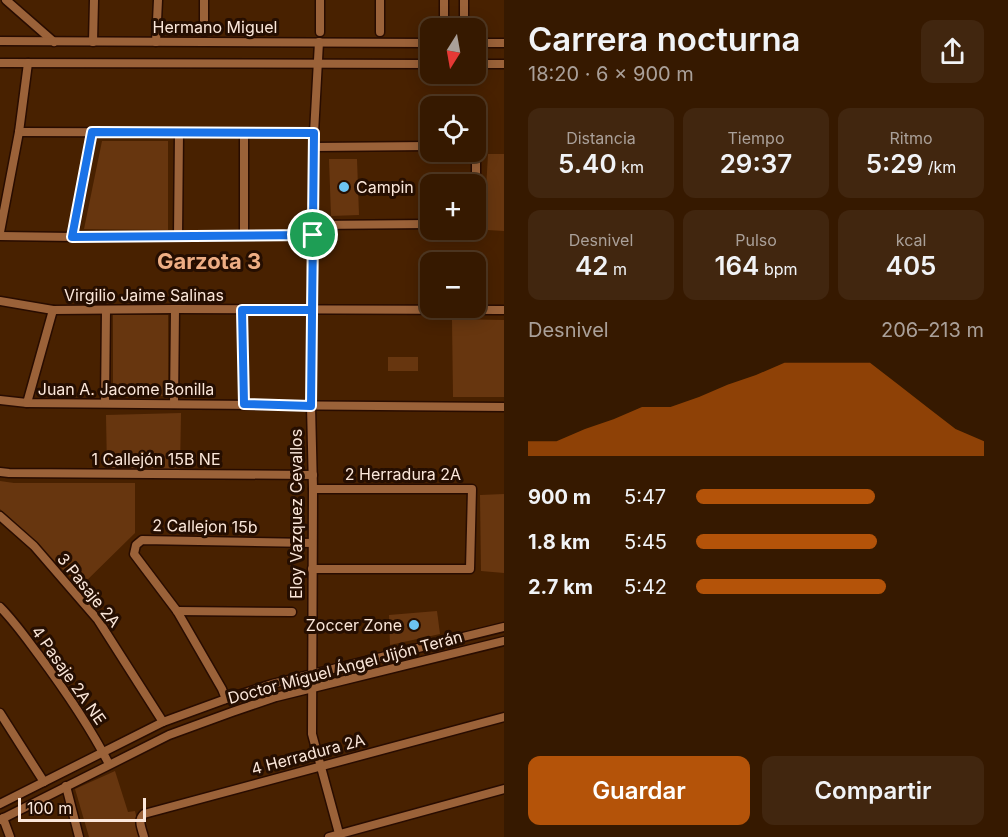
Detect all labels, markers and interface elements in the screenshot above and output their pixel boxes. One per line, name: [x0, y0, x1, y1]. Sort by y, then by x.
street label: Hermano Miguel: [153, 17, 277, 37]
north arrow: [420, 18, 486, 84]
map controls: [420, 18, 486, 318]
text: Carrera nocturna: [528, 19, 801, 59]
button: share: [921, 20, 984, 83]
text: 18:20 · 6 × 900 m: [528, 62, 694, 86]
button: locate: [420, 96, 486, 162]
text: Distancia: [566, 128, 636, 148]
text: Tiempo: [728, 128, 784, 148]
text: Ritmo: [889, 128, 933, 148]
text: 5.40: [558, 148, 617, 179]
text: 29:37: [720, 148, 792, 179]
text: 5:29: [866, 148, 923, 179]
text: km: [617, 157, 644, 177]
text: /km: [923, 157, 956, 177]
button: +: [420, 174, 486, 240]
place label: Campin: [356, 177, 414, 197]
marker: Campin: [337, 180, 351, 194]
pin: [287, 209, 338, 260]
icon: arrive: [296, 218, 329, 251]
text: Desnivel: [569, 230, 633, 250]
text: Pulso: [735, 230, 777, 250]
text: kcal: [896, 230, 926, 250]
district label: Garzota 3: [157, 248, 261, 274]
text: 42: [575, 250, 609, 281]
text: 164: [714, 250, 759, 281]
text: 405: [886, 250, 936, 281]
button: −: [420, 252, 486, 318]
text: m: [609, 259, 627, 279]
text: bpm: [759, 259, 798, 279]
street label: Virgilio Jaime Salinas: [64, 285, 224, 305]
text: Desnivel: [528, 318, 609, 342]
text: 206–213 m: [881, 318, 984, 342]
street label: Juan A. Jacome Bonilla: [38, 379, 214, 399]
street label: Eloy Vazquez Cevallos: [286, 429, 306, 599]
street label: 1 Callejón 15B NE: [91, 449, 221, 469]
street label: 2 Herradura 2A: [345, 464, 461, 484]
text: 900 m: [528, 485, 591, 509]
text: 5:47: [624, 485, 666, 509]
street label: 2 Callejon 15b: [152, 515, 258, 537]
text: 1.8 km: [528, 530, 590, 554]
text: 5:45: [624, 530, 667, 554]
street label: 3 Pasaje 2A: [53, 549, 125, 631]
text: 2.7 km: [528, 575, 593, 599]
text: 5:42: [624, 575, 667, 599]
place label: Zoccer Zone: [306, 615, 402, 635]
marker: Zoccer Zone: [407, 618, 421, 632]
street label: 4 Pasaje 2A NE: [28, 622, 110, 728]
street label: Doctor Miguel Ángel Jijón Terán: [225, 626, 465, 708]
street label: 4 Herradura 2A: [249, 729, 367, 779]
button: Guardar: [528, 756, 750, 825]
button: Compartir: [762, 756, 984, 825]
scale bar: [18, 795, 146, 822]
text: 100 m: [27, 798, 72, 818]

